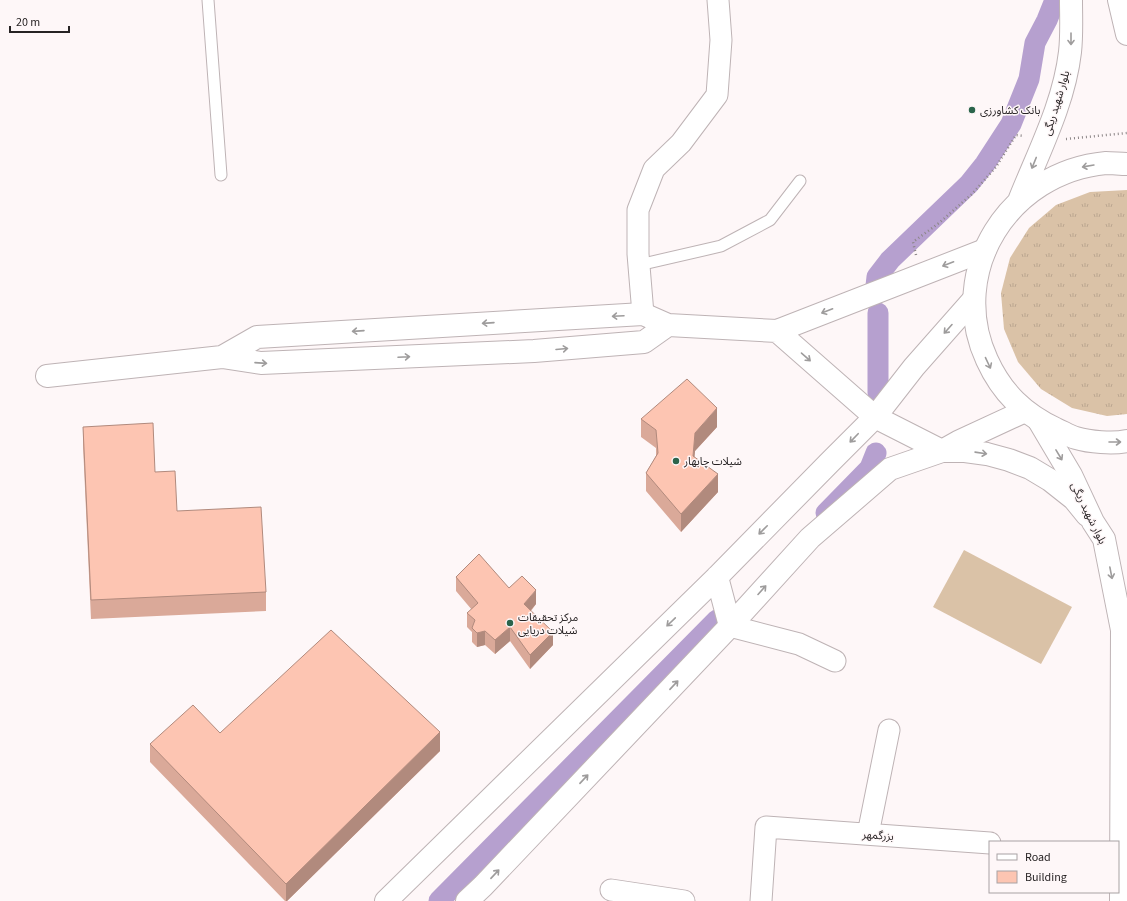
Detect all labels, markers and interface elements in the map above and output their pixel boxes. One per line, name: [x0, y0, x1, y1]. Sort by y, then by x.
scale bar: [10, 8, 69, 34]
text: 20 m: [16, 14, 40, 31]
one-way arrow: [1067, 32, 1074, 45]
street label: بلوار شهید ریگی: [1039, 69, 1074, 138]
place label: بانک کشاورزی: [980, 103, 1041, 118]
marker: بانک کشاورزی: [967, 105, 977, 115]
one-way arrow: [1030, 156, 1038, 168]
one-way arrow: [1082, 163, 1095, 171]
one-way arrow: [943, 260, 955, 268]
one-way arrow: [822, 308, 834, 316]
one-way arrow: [612, 312, 625, 319]
one-way arrow: [482, 319, 495, 327]
one-way arrow: [944, 323, 953, 334]
one-way arrow: [352, 328, 365, 335]
one-way arrow: [555, 345, 568, 352]
one-way arrow: [801, 352, 811, 362]
one-way arrow: [397, 353, 410, 361]
one-way arrow: [985, 357, 992, 369]
one-way arrow: [254, 359, 267, 366]
one-way arrow: [849, 433, 859, 443]
one-way arrow: [1108, 438, 1121, 446]
one-way arrow: [974, 449, 987, 457]
one-way arrow: [1056, 449, 1064, 461]
place label: شیلات چابهار: [683, 454, 742, 469]
marker: شیلات چابهار: [671, 456, 681, 466]
street label: بلوار شهید ریگی: [1067, 480, 1110, 547]
one-way arrow: [758, 525, 768, 535]
one-way arrow: [1107, 566, 1115, 579]
one-way arrow: [758, 585, 767, 595]
place label: مرکز تحقیقات شیلات دریایی: [518, 610, 578, 638]
one-way arrow: [666, 617, 676, 627]
marker: مرکز تحقیقات شیلات دریایی: [505, 618, 515, 628]
one-way arrow: [669, 680, 678, 690]
one-way arrow: [580, 774, 589, 784]
street label: بزرگمهر: [861, 827, 894, 844]
legend: [989, 841, 1119, 893]
text: Road: [1025, 849, 1051, 866]
one-way arrow: [490, 869, 500, 879]
text: Building: [1025, 869, 1067, 886]

